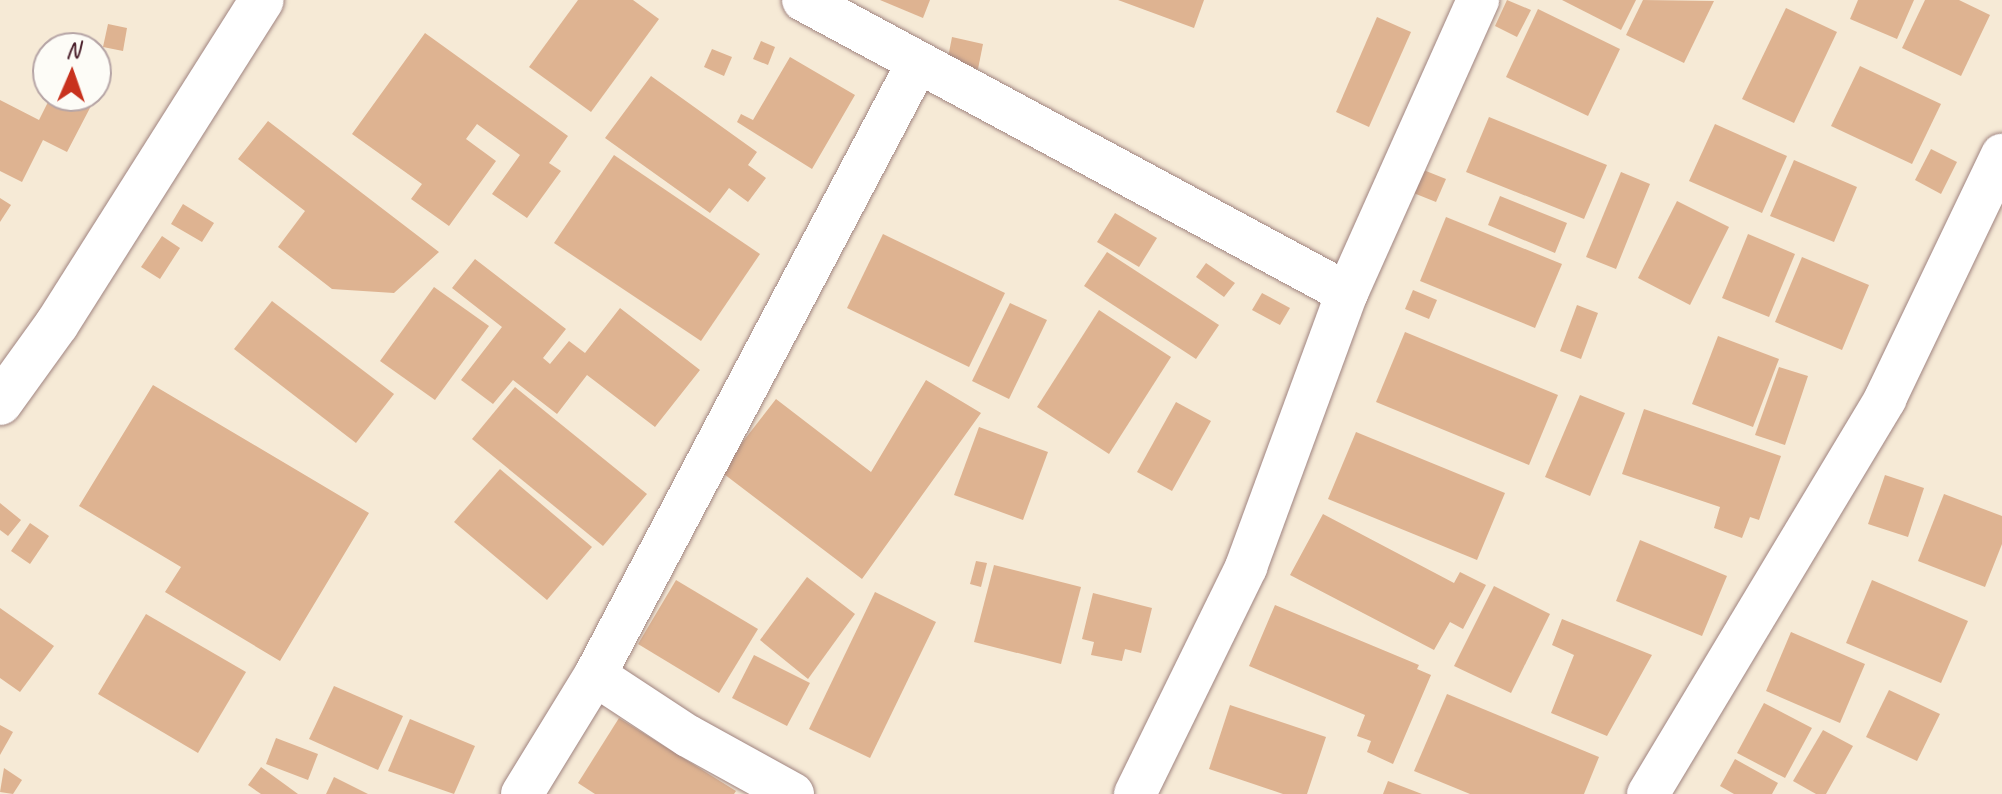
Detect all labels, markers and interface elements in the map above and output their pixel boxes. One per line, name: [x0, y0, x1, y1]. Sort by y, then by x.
north arrow: [32, 32, 112, 112]
text: N: [65, 36, 80, 64]

